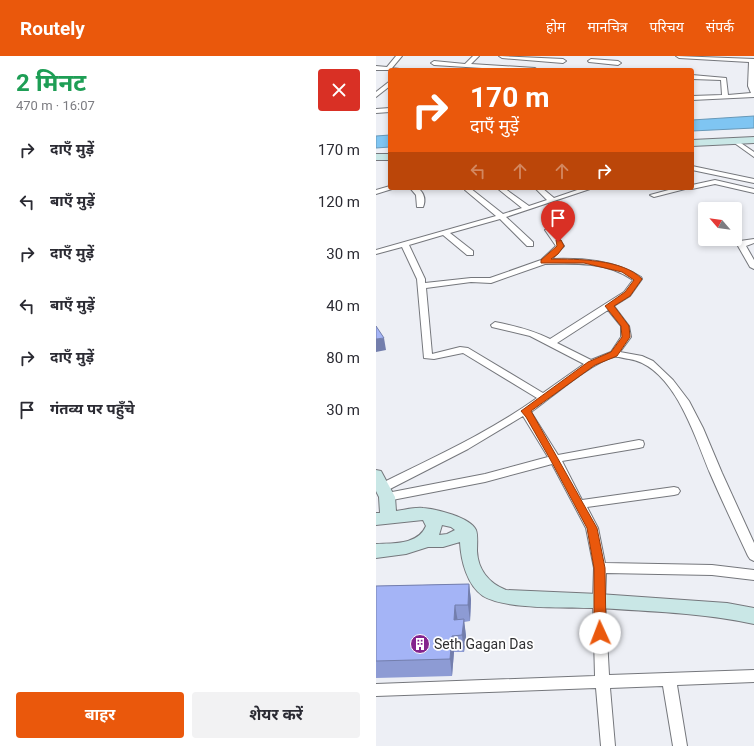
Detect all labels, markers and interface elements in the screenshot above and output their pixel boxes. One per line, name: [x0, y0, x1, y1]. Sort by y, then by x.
text: Routely: [20, 17, 85, 40]
text: होम: [546, 19, 565, 35]
text: मानचित्र: [587, 19, 628, 35]
text: परिचय: [650, 19, 684, 35]
text: संपर्क: [706, 19, 734, 35]
text: 2 मिनट: [16, 69, 86, 97]
button: close: [318, 69, 360, 111]
text: 170 m: [470, 81, 549, 114]
icon: right: [404, 84, 456, 136]
text: 470 m · 16:07: [16, 98, 95, 113]
text: दाएँ मुड़ें: [470, 115, 519, 136]
icon: right: [16, 139, 38, 161]
text: दाएँ मुड़ें: [50, 140, 94, 158]
text: 170 m: [318, 141, 360, 159]
icon: left: [467, 160, 489, 182]
icon: ahead: [509, 160, 531, 182]
icon: ahead: [551, 160, 573, 182]
icon: right: [593, 160, 615, 182]
icon: left: [16, 191, 38, 213]
text: बाएँ मुड़ें: [50, 192, 95, 210]
text: 120 m: [318, 193, 360, 211]
pin: [541, 201, 575, 242]
north arrow: [698, 202, 742, 246]
map controls: [698, 202, 742, 246]
icon: arrive: [547, 207, 569, 229]
icon: right: [16, 243, 38, 265]
text: दाएँ मुड़ें: [50, 244, 94, 262]
text: 30 m: [326, 245, 360, 263]
icon: left: [16, 295, 38, 317]
text: बाएँ मुड़ें: [50, 296, 95, 314]
text: 40 m: [326, 297, 360, 315]
icon: right: [16, 347, 38, 369]
text: दाएँ मुड़ें: [50, 348, 94, 366]
text: 80 m: [326, 349, 360, 367]
icon: arrive: [16, 399, 38, 421]
text: गंतव्य पर पहुँचे: [50, 400, 135, 418]
text: 30 m: [326, 401, 360, 419]
position arrow: [579, 612, 621, 654]
building icon: Seth Gagan Das: [409, 633, 431, 655]
place label: Seth Gagan Das: [434, 636, 533, 652]
button: बाहर: [16, 692, 184, 738]
button: शेयर करें: [192, 692, 360, 738]

